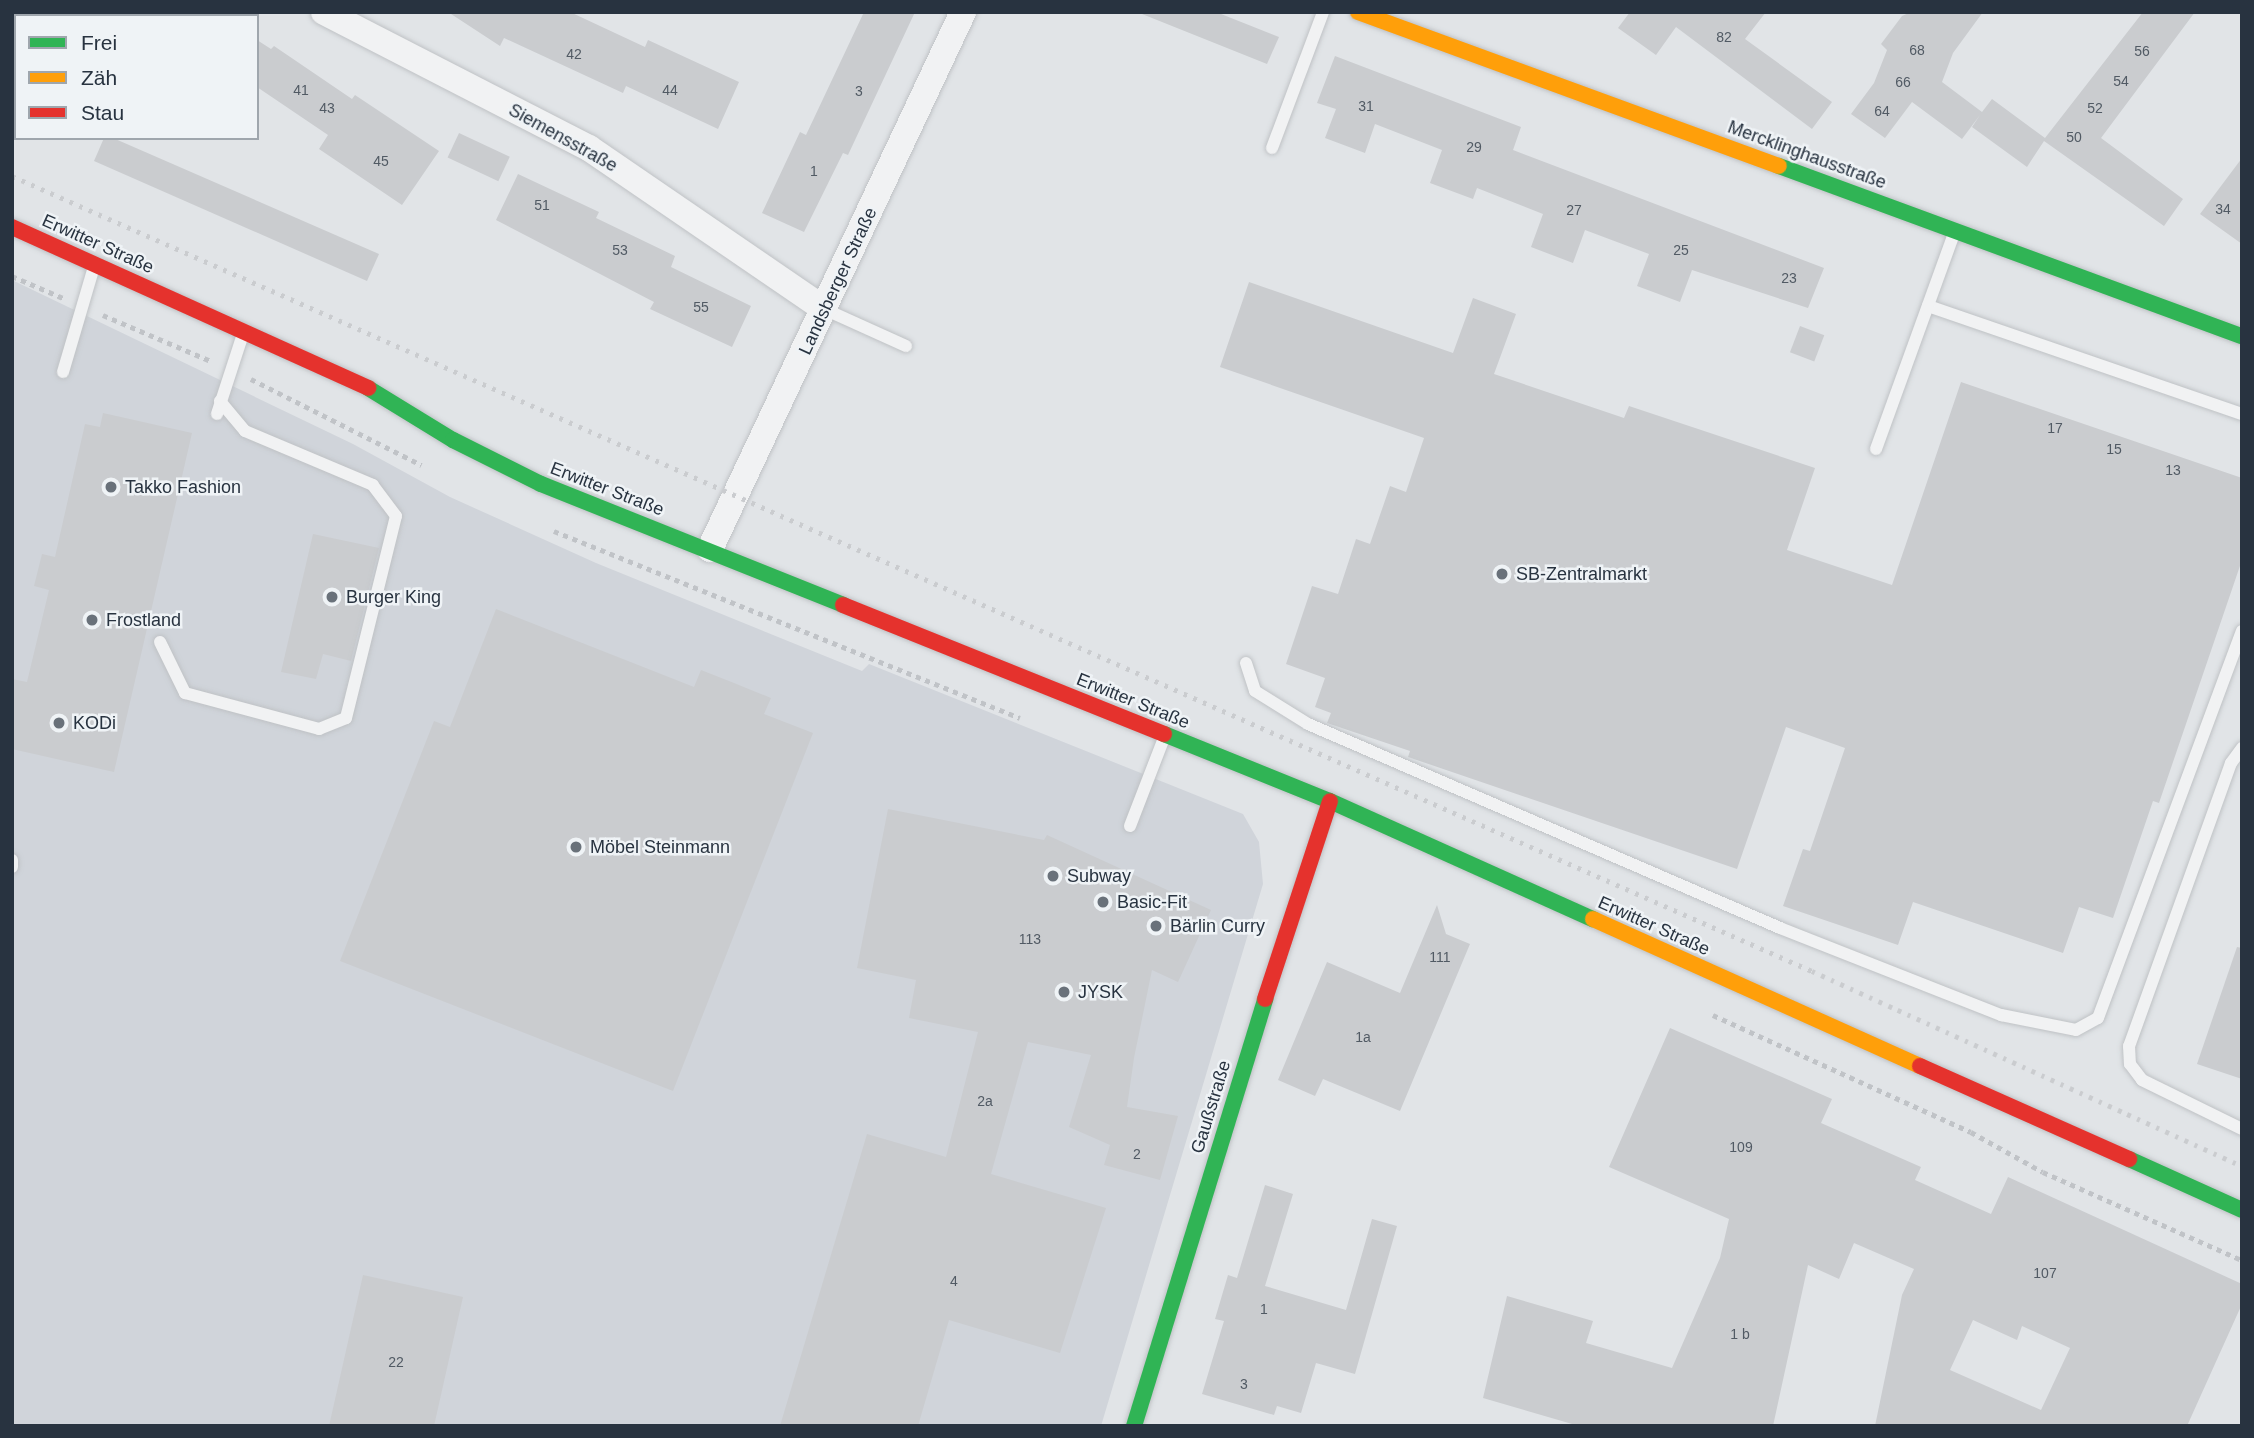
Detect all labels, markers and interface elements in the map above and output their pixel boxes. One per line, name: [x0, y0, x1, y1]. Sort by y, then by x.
legend: [14, 14, 259, 140]
house number: 82: [1716, 29, 1732, 45]
text: Frei: [81, 31, 117, 54]
house number: 68: [1909, 42, 1925, 58]
house number: 56: [2134, 43, 2150, 59]
house number: 42: [566, 46, 582, 62]
text: Zäh: [81, 66, 117, 89]
house number: 54: [2113, 73, 2129, 89]
house number: 66: [1895, 74, 1911, 90]
house number: 41: [293, 82, 309, 98]
house number: 44: [662, 82, 678, 98]
house number: 3: [855, 83, 863, 99]
house number: 31: [1358, 98, 1374, 114]
street label: Siemensstraße: [505, 99, 621, 177]
house number: 43: [319, 100, 335, 116]
house number: 52: [2087, 100, 2103, 116]
text: Stau: [81, 101, 124, 124]
house number: 64: [1874, 103, 1890, 119]
street label: Mercklinghausstraße: [1725, 116, 1889, 194]
house number: 50: [2066, 129, 2082, 145]
house number: 29: [1466, 139, 1482, 155]
house number: 45: [373, 153, 389, 169]
house number: 1: [810, 163, 818, 179]
house number: 51: [534, 197, 550, 213]
house number: 34: [2215, 201, 2231, 217]
house number: 27: [1566, 202, 1582, 218]
street label: Landsberger Straße: [794, 204, 882, 358]
street label: Erwitter Straße: [39, 210, 157, 278]
house number: 53: [612, 242, 628, 258]
house number: 25: [1673, 242, 1689, 258]
house number: 23: [1781, 270, 1797, 286]
house number: 55: [693, 299, 709, 315]
house number: 17: [2047, 420, 2063, 436]
house number: 15: [2106, 441, 2122, 457]
street label: Erwitter Straße: [547, 457, 667, 521]
house number: 13: [2165, 462, 2181, 478]
place label: Takko Fashion: [125, 476, 241, 498]
marker: Takko Fashion: [103, 479, 119, 495]
place label: SB-Zentralmarkt: [1516, 563, 1647, 585]
marker: SB-Zentralmarkt: [1494, 566, 1510, 582]
place label: Burger King: [346, 586, 441, 608]
marker: Burger King: [324, 589, 340, 605]
place label: Frostland: [106, 609, 181, 631]
marker: Frostland: [84, 612, 100, 628]
street label: Erwitter Straße: [1073, 669, 1193, 733]
place label: KODi: [73, 712, 116, 734]
marker: KODi: [51, 715, 67, 731]
place label: Möbel Steinmann: [590, 836, 730, 858]
marker: Möbel Steinmann: [568, 839, 584, 855]
place label: Subway: [1067, 865, 1131, 887]
marker: Subway: [1045, 868, 1061, 884]
place label: Basic-Fit: [1117, 891, 1187, 913]
street label: Erwitter Straße: [1595, 892, 1713, 960]
marker: Basic-Fit: [1095, 894, 1111, 910]
place label: Bärlin Curry: [1170, 915, 1265, 937]
marker: Bärlin Curry: [1148, 918, 1164, 934]
house number: 113: [1019, 931, 1041, 947]
house number: 111: [1429, 949, 1451, 965]
place label: JYSK: [1078, 981, 1123, 1003]
marker: JYSK: [1056, 984, 1072, 1000]
house number: 1a: [1355, 1029, 1371, 1045]
street label: Gaußstraße: [1187, 1058, 1235, 1156]
house number: 2a: [977, 1093, 993, 1109]
house number: 109: [1729, 1139, 1753, 1155]
house number: 2: [1133, 1146, 1141, 1162]
house number: 107: [2033, 1265, 2057, 1281]
house number: 4: [950, 1273, 958, 1289]
house number: 1: [1260, 1301, 1268, 1317]
house number: 1 b: [1730, 1326, 1750, 1342]
house number: 22: [388, 1354, 404, 1370]
house number: 3: [1240, 1376, 1248, 1392]

